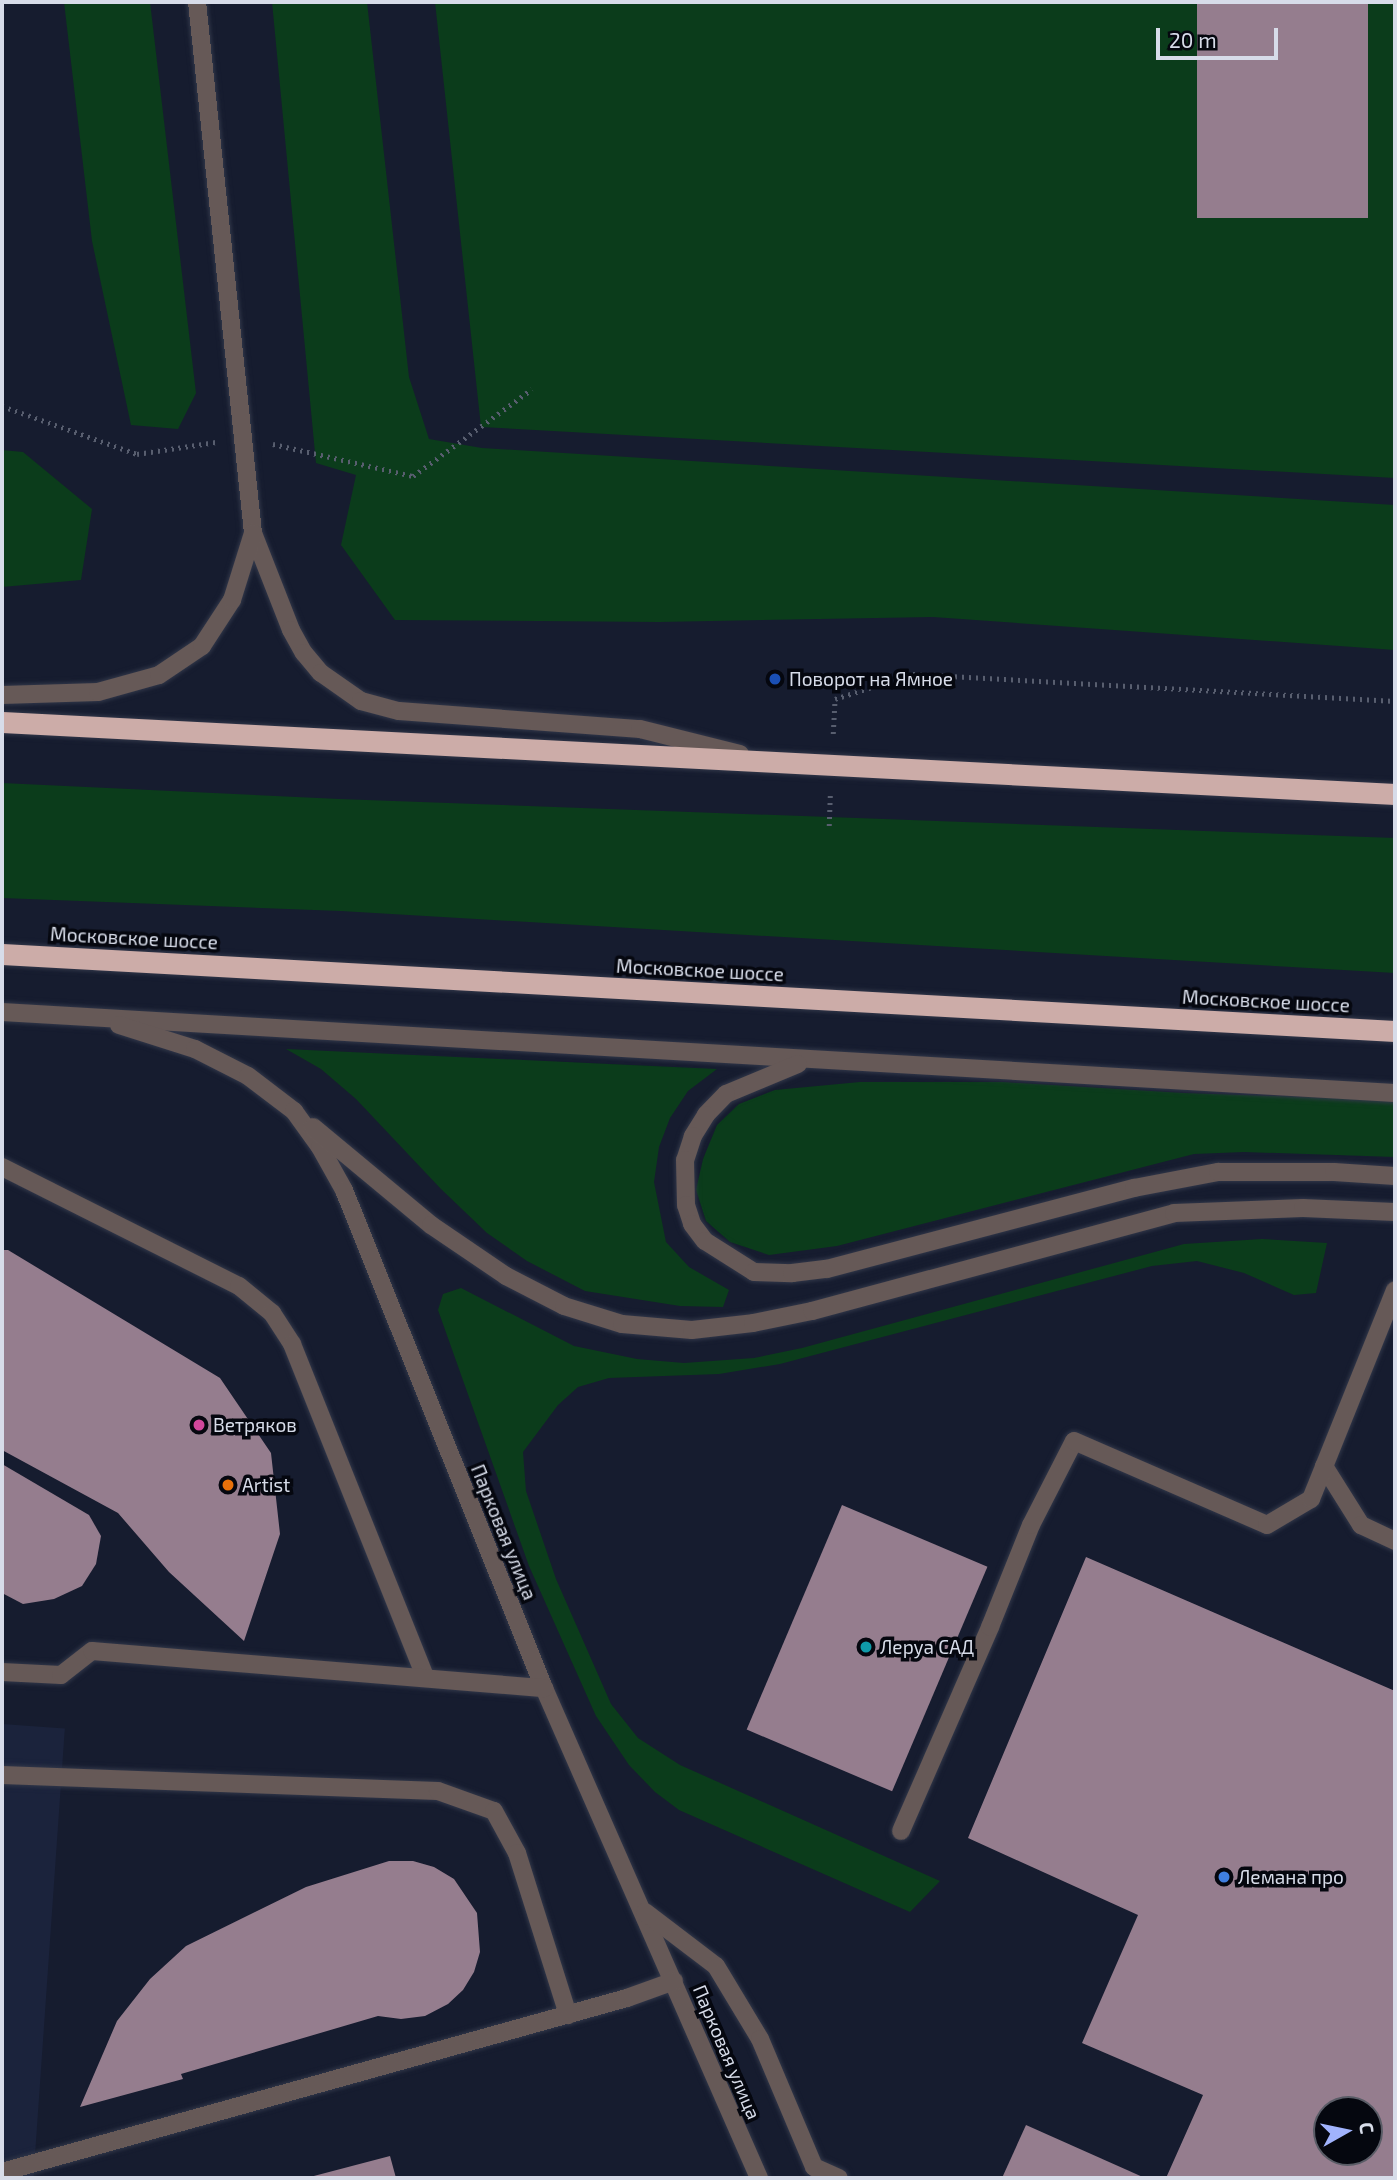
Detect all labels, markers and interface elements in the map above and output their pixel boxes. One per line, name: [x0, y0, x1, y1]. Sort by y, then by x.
scale bar: [1159, 14, 1282, 58]
text: 20 m: [1169, 27, 1217, 52]
place label: Поворот на Ямное: [789, 668, 953, 690]
marker: Поворот на Ямное: [767, 671, 783, 687]
street label: Московское шоссе: [50, 922, 218, 954]
street label: Московское шоссе: [616, 954, 784, 986]
street label: Московское шоссе: [1182, 985, 1350, 1017]
place label: Ветряков: [213, 1414, 297, 1436]
marker: Ветряков: [191, 1417, 207, 1433]
street label: Парковая улица: [466, 1461, 542, 1603]
place label: Artist: [242, 1474, 290, 1496]
marker: Artist: [220, 1477, 236, 1493]
place label: Леруа САД: [880, 1636, 974, 1658]
marker: Леруа САД: [858, 1639, 874, 1655]
place label: Лемана про: [1238, 1866, 1344, 1888]
marker: Лемана про: [1216, 1869, 1232, 1885]
street label: Парковая улица: [688, 1981, 766, 2123]
north arrow: [1313, 2096, 1383, 2166]
text: С: [1355, 2121, 1379, 2135]

